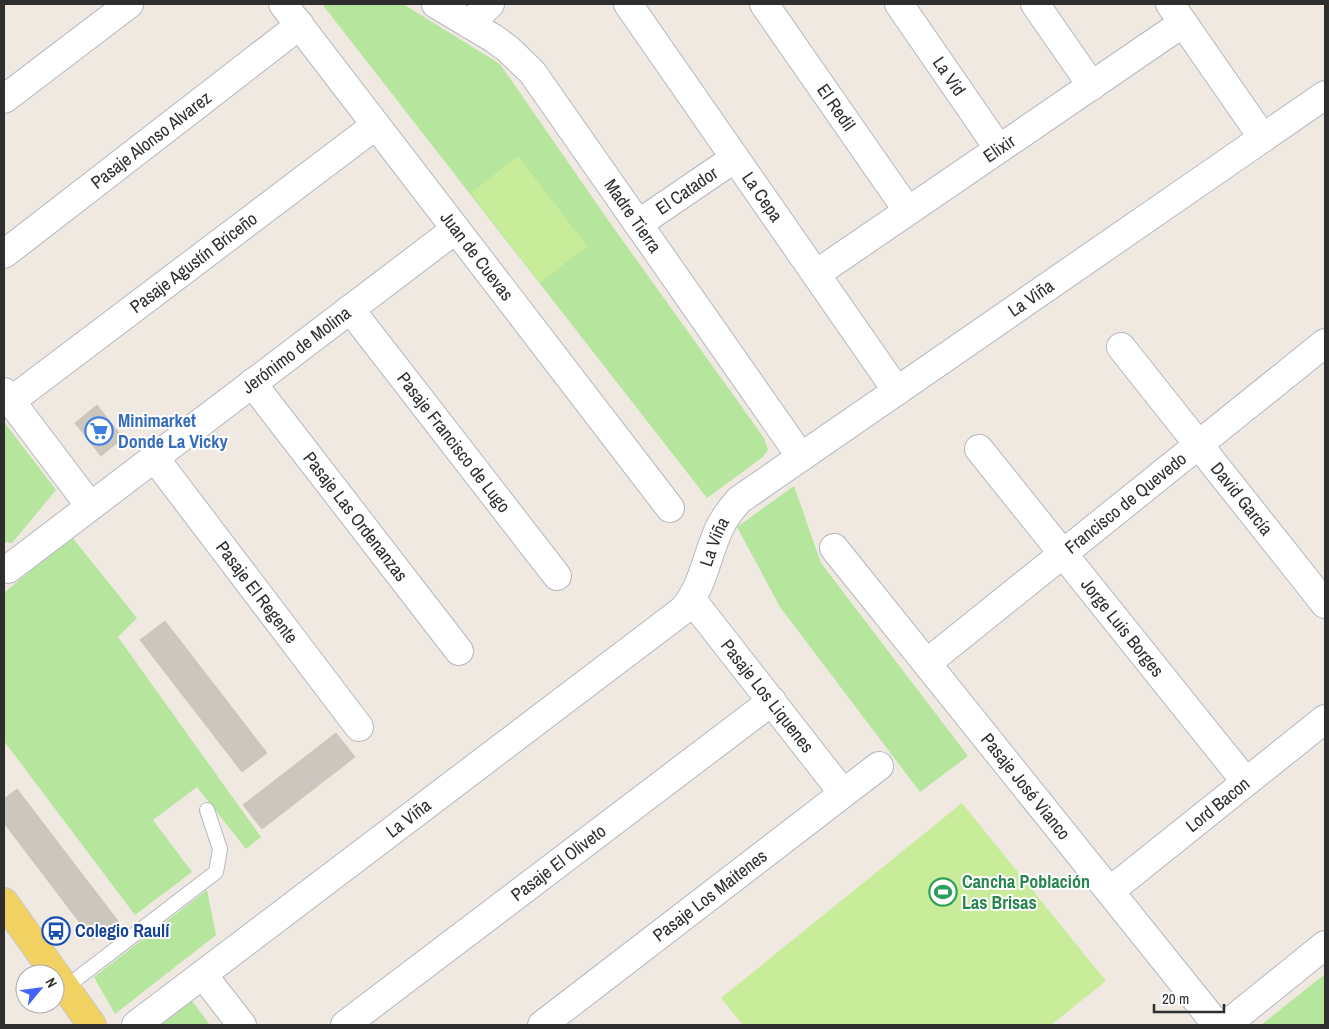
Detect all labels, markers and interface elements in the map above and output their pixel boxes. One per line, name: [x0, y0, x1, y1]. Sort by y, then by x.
street label: La Vid: [927, 52, 972, 101]
street label: El Redil: [811, 79, 861, 136]
street label: Pasaje Alonso Alvarez: [85, 85, 216, 194]
street label: Elixir: [978, 128, 1020, 168]
street label: El Catador: [651, 160, 722, 220]
street label: La Cepa: [736, 167, 789, 227]
street label: Madre Tierra: [599, 174, 668, 258]
street label: Pasaje Agustín Briceño: [125, 206, 262, 319]
street label: Juan de Cuevas: [435, 206, 520, 306]
street label: La Viña: [1003, 273, 1059, 322]
street label: Jerónimo de Molina: [236, 300, 356, 399]
street label: Pasaje Francisco de Lugo: [391, 367, 516, 518]
place label: Minimarket Donde La Vicky: [118, 408, 228, 454]
supermarket icon: Minimarket Donde La Vicky: [84, 416, 114, 446]
street label: Pasaje Las Ordenanzas: [298, 446, 414, 587]
street label: Francisco de Quevedo: [1059, 446, 1192, 559]
street label: David García: [1205, 457, 1279, 540]
street label: La Viña: [693, 512, 735, 570]
street label: Pasaje El Regente: [210, 536, 304, 648]
street label: Jorge Luis Borges: [1075, 573, 1170, 682]
street label: Pasaje Los Liquenes: [715, 634, 820, 758]
street label: Pasaje José Vianco: [975, 728, 1077, 845]
street label: Lord Bacon: [1180, 771, 1255, 838]
street label: La Viña: [380, 793, 436, 843]
street label: Pasaje El Oliveto: [505, 818, 611, 907]
street label: Pasaje Los Maitenes: [647, 843, 772, 947]
place label: Cancha Población Las Brisas: [962, 869, 1090, 915]
sports icon: Cancha Población Las Brisas: [928, 877, 958, 907]
bus stop icon: Colegio Raulí: [41, 916, 71, 946]
place label: Colegio Raulí: [75, 918, 170, 943]
north arrow: [15, 964, 65, 1014]
text: N: [41, 975, 61, 991]
scale bar: [1154, 982, 1224, 1014]
text: 20 m: [1162, 988, 1189, 1009]

